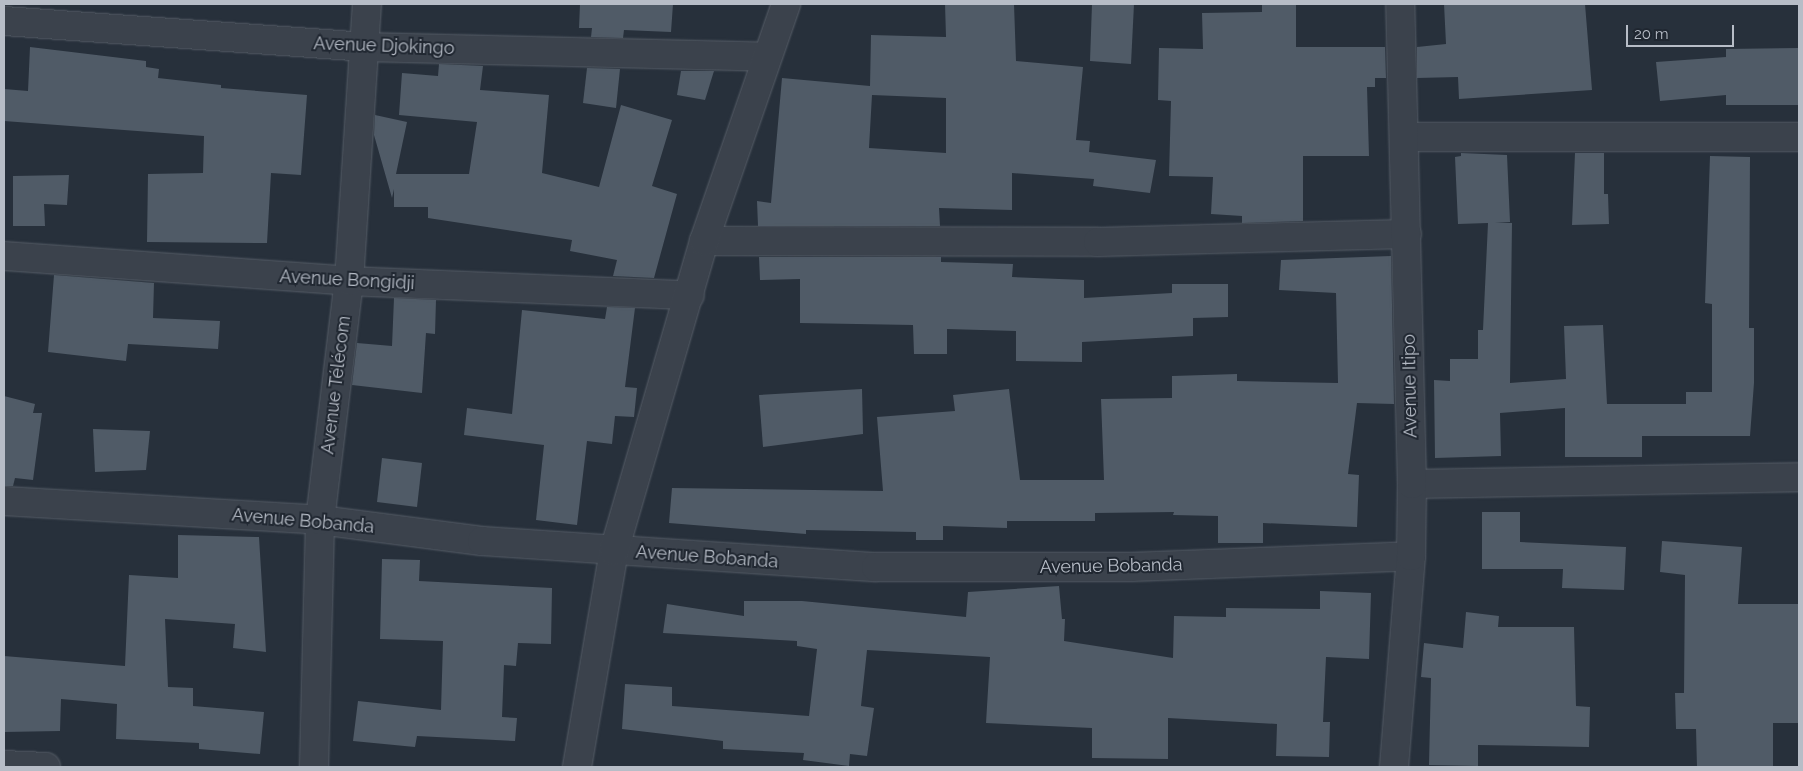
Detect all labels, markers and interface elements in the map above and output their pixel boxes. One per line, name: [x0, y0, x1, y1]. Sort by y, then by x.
scale bar: [1628, 15, 1736, 47]
text: 20 m: [1634, 25, 1669, 43]
street label: Avenue Djokingo: [313, 33, 455, 59]
street label: Avenue Bongidji: [279, 266, 415, 294]
street label: Avenue Télécom: [317, 314, 355, 456]
street label: Avenue Itipo: [1398, 334, 1422, 438]
street label: Avenue Bobanda: [231, 504, 375, 538]
street label: Avenue Bobanda: [635, 541, 779, 573]
street label: Avenue Bobanda: [1039, 554, 1183, 578]

